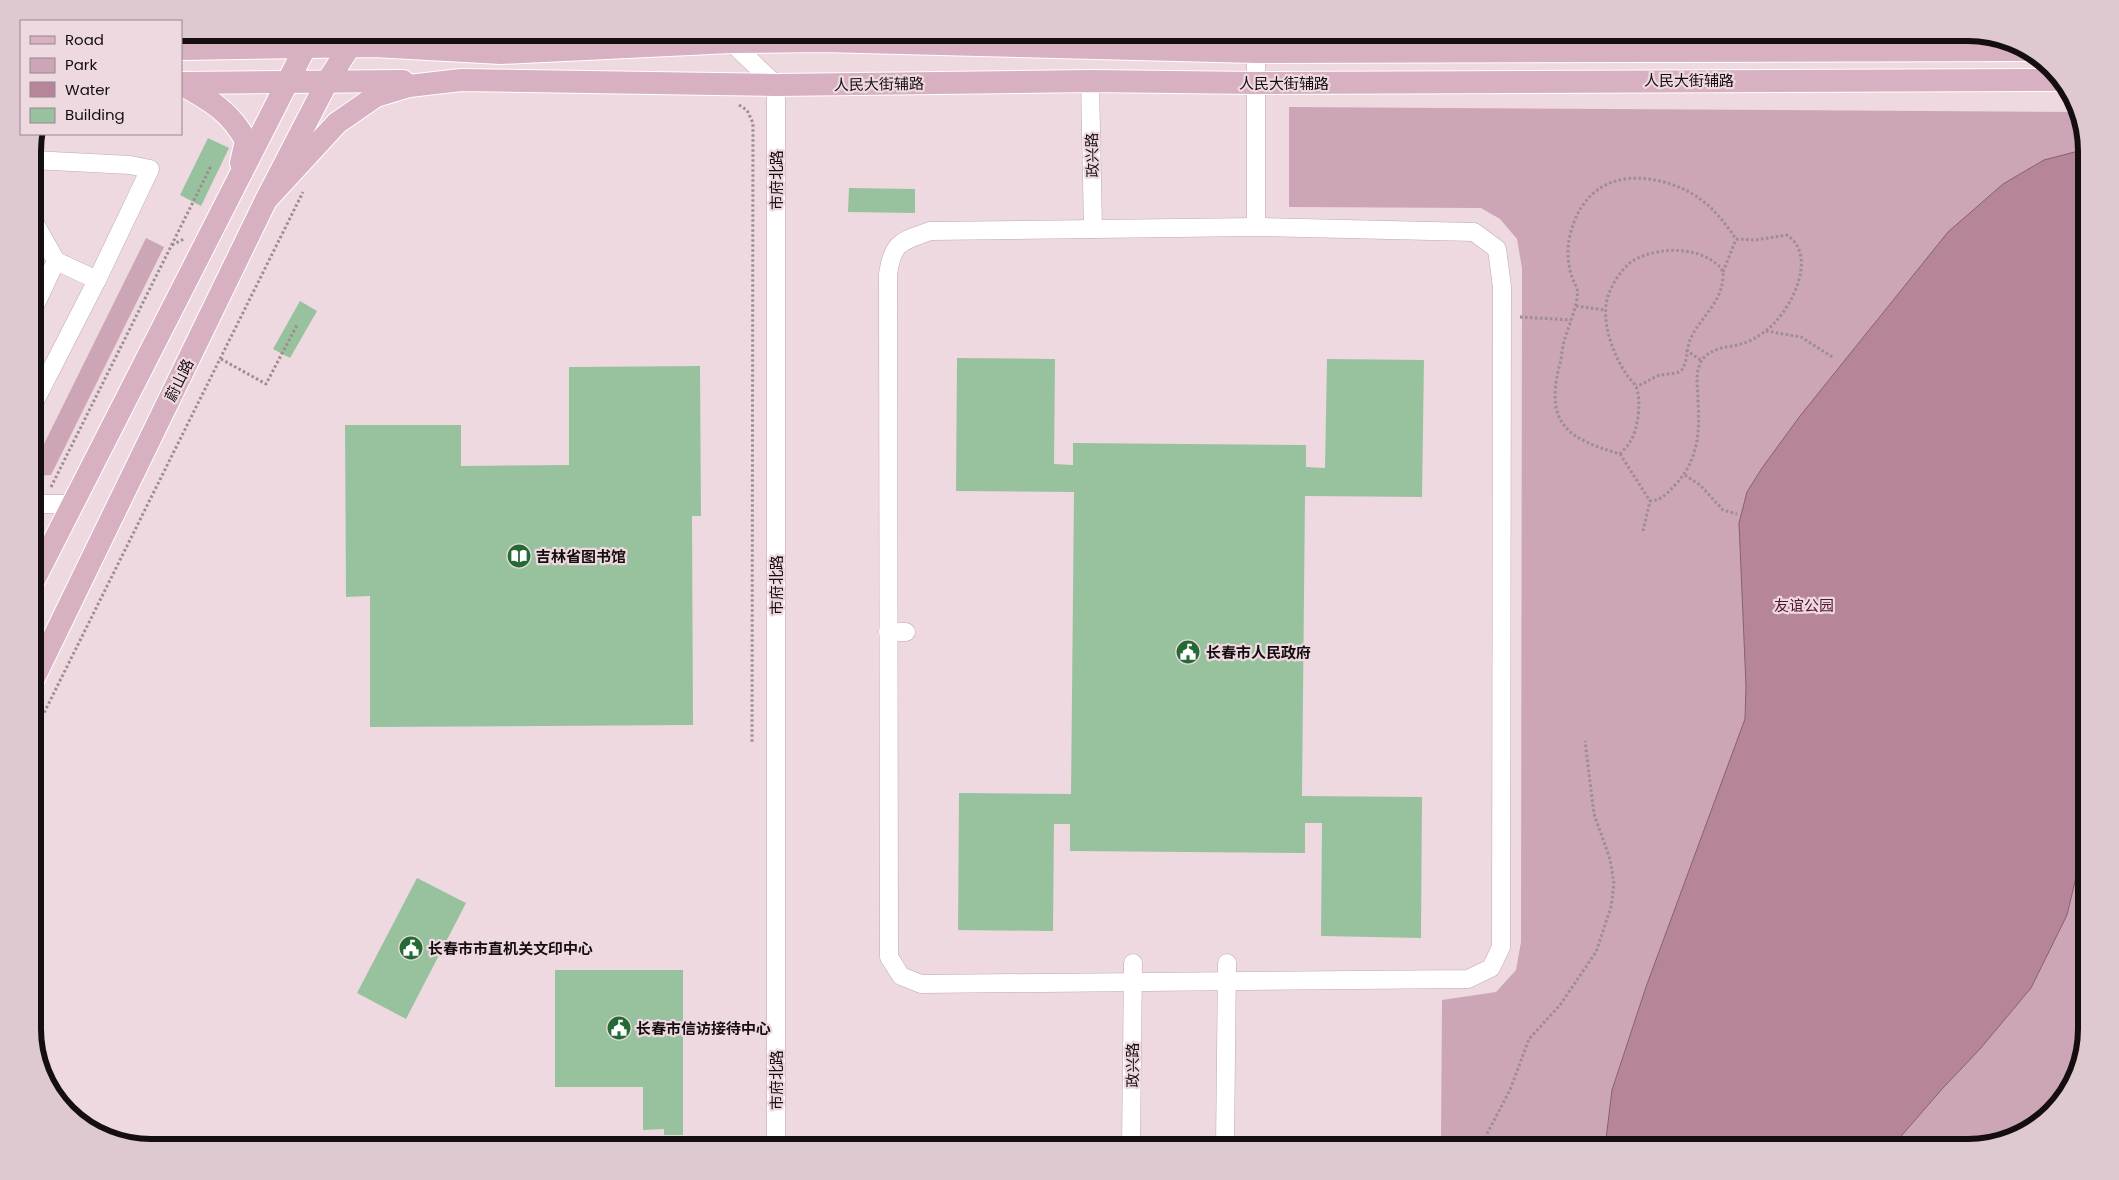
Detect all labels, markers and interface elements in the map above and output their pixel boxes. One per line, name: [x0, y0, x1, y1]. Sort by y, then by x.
legend: [20, 20, 182, 135]
text: Road: [65, 29, 104, 50]
text: Park: [65, 54, 97, 75]
street label: 人民大街辅路: [1644, 70, 1734, 91]
street label: 人民大街辅路: [834, 73, 924, 95]
street label: 人民大街辅路: [1239, 73, 1329, 94]
text: Water: [65, 79, 111, 100]
text: Building: [65, 104, 125, 125]
street label: 政兴路: [1081, 132, 1103, 178]
street label: 市府北路: [766, 150, 787, 210]
street label: 蔚山路: [160, 355, 198, 405]
library icon: 吉林省图书馆: [506, 543, 532, 569]
place label: 吉林省图书馆: [536, 546, 626, 567]
street label: 市府北路: [766, 555, 787, 615]
park label: 友谊公园: [1774, 595, 1834, 616]
public building icon: 长春市人民政府: [1175, 639, 1201, 665]
place label: 长春市人民政府: [1206, 642, 1311, 663]
public building icon: 长春市市直机关文印中心: [398, 935, 424, 961]
place label: 长春市市直机关文印中心: [428, 938, 593, 959]
public building icon: 长春市信访接待中心: [606, 1015, 632, 1041]
place label: 长春市信访接待中心: [636, 1018, 771, 1039]
street label: 政兴路: [1122, 1042, 1143, 1088]
street label: 市府北路: [766, 1050, 787, 1110]

